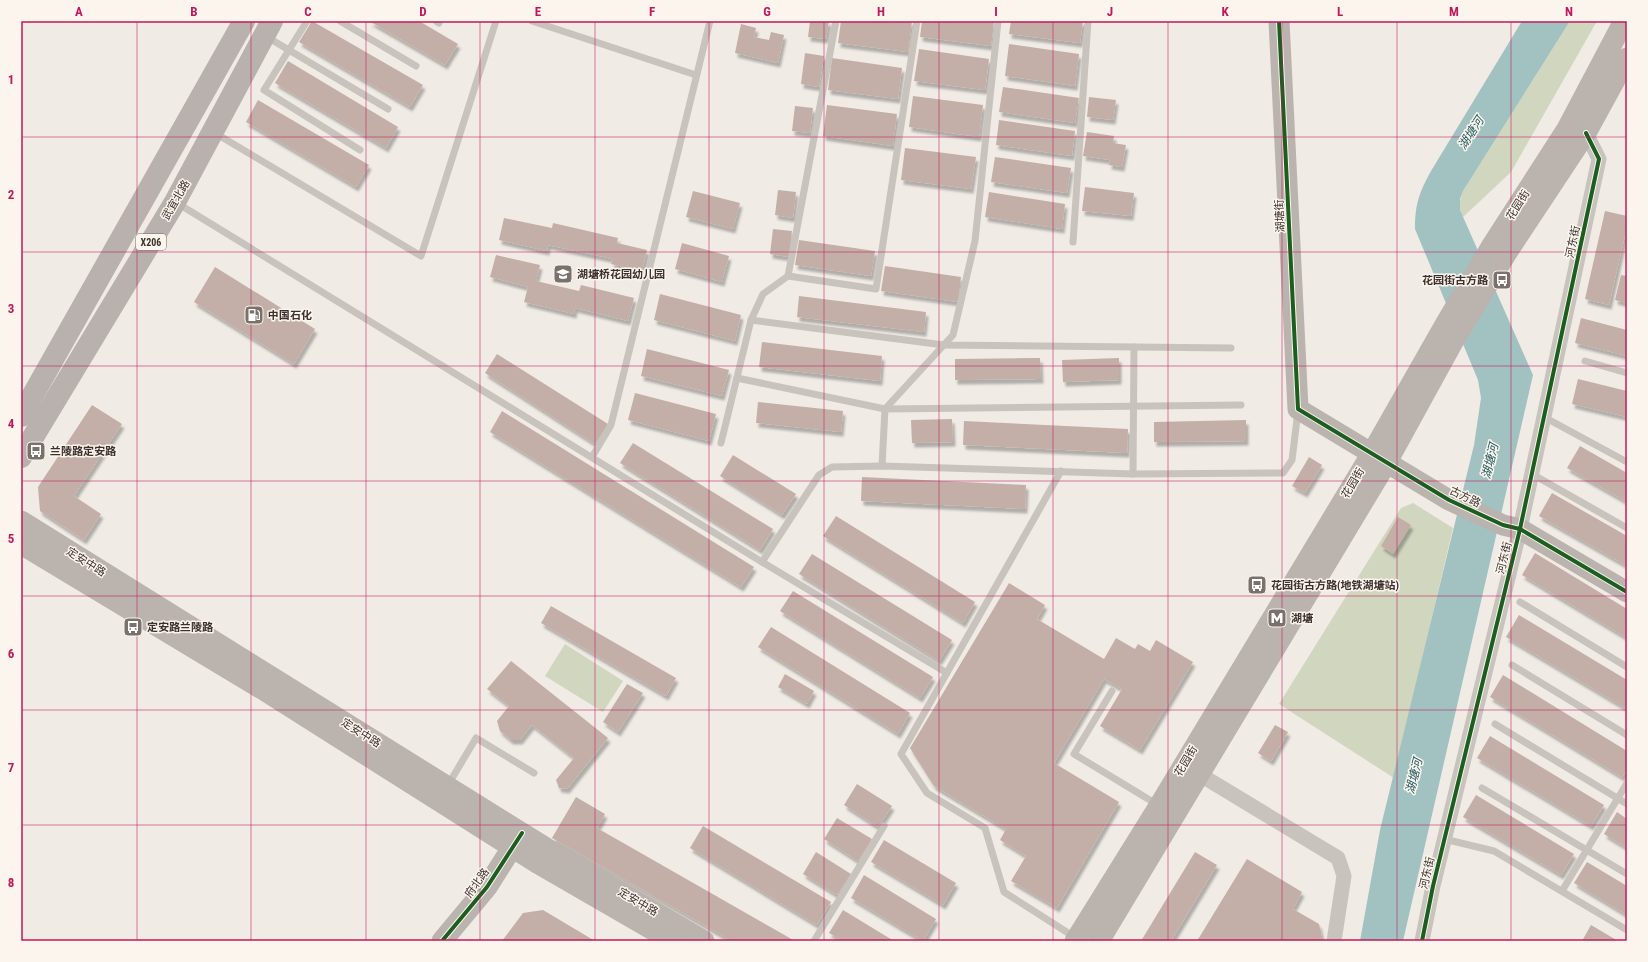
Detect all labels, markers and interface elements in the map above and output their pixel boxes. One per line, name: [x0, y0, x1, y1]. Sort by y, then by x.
text: A: [75, 4, 83, 19]
text: B: [190, 4, 198, 19]
text: C: [304, 4, 312, 19]
text: D: [419, 4, 427, 19]
text: E: [535, 4, 542, 19]
text: F: [649, 4, 655, 19]
text: G: [763, 4, 771, 19]
text: H: [877, 4, 885, 19]
text: I: [994, 4, 998, 19]
text: J: [1107, 4, 1113, 19]
text: K: [1221, 4, 1229, 19]
text: L: [1337, 4, 1343, 19]
text: M: [1449, 4, 1459, 19]
text: N: [1565, 4, 1573, 19]
text: 1: [8, 72, 14, 87]
water label: 湖塘河: [1455, 112, 1488, 152]
street label: 武宜北路: [159, 178, 193, 222]
text: 2: [8, 187, 15, 202]
street label: 花园街: [1504, 188, 1532, 222]
street label: 湖塘街: [1273, 199, 1287, 233]
street label: 河东街: [1563, 225, 1583, 259]
road number: X206: [136, 234, 166, 250]
school or university icon: 湖塘桥花园幼儿园: [552, 263, 574, 285]
place label: 湖塘桥花园幼儿园: [577, 268, 665, 281]
bus stop icon: 花园街古方路: [1491, 269, 1513, 291]
place label: 花园街古方路: [1422, 274, 1489, 287]
text: 3: [8, 301, 14, 316]
fuel station icon: 中国石化: [243, 304, 265, 326]
place label: 中国石化: [268, 309, 312, 322]
text: 4: [8, 416, 15, 431]
bus stop icon: 兰陵路定安路: [25, 440, 47, 462]
water label: 湖塘河: [1479, 440, 1502, 480]
place label: 兰陵路定安路: [50, 445, 117, 458]
street label: 花园街: [1339, 466, 1367, 500]
street label: 古方路: [1447, 484, 1483, 510]
text: 5: [8, 531, 15, 546]
street label: 河东街: [1494, 540, 1514, 576]
street label: 定安中路: [64, 545, 108, 579]
bus stop icon: 花园街古方路(地铁湖塘站): [1246, 574, 1268, 596]
place label: 花园街古方路(地铁湖塘站): [1271, 579, 1399, 592]
metro station icon: 湖塘: [1266, 607, 1288, 629]
place label: 湖塘: [1291, 612, 1314, 625]
bus stop icon: 定安路兰陵路: [122, 616, 144, 638]
place label: 定安路兰陵路: [147, 621, 214, 634]
text: 6: [8, 646, 15, 661]
street label: 定安中路: [339, 716, 383, 750]
street label: 花园街: [1172, 744, 1200, 778]
water label: 湖塘河: [1403, 755, 1426, 795]
text: 7: [8, 760, 15, 775]
street label: 河东街: [1417, 855, 1437, 891]
street label: 府北路: [462, 866, 492, 900]
text: 8: [8, 875, 14, 890]
street label: 定安中路: [616, 885, 660, 919]

